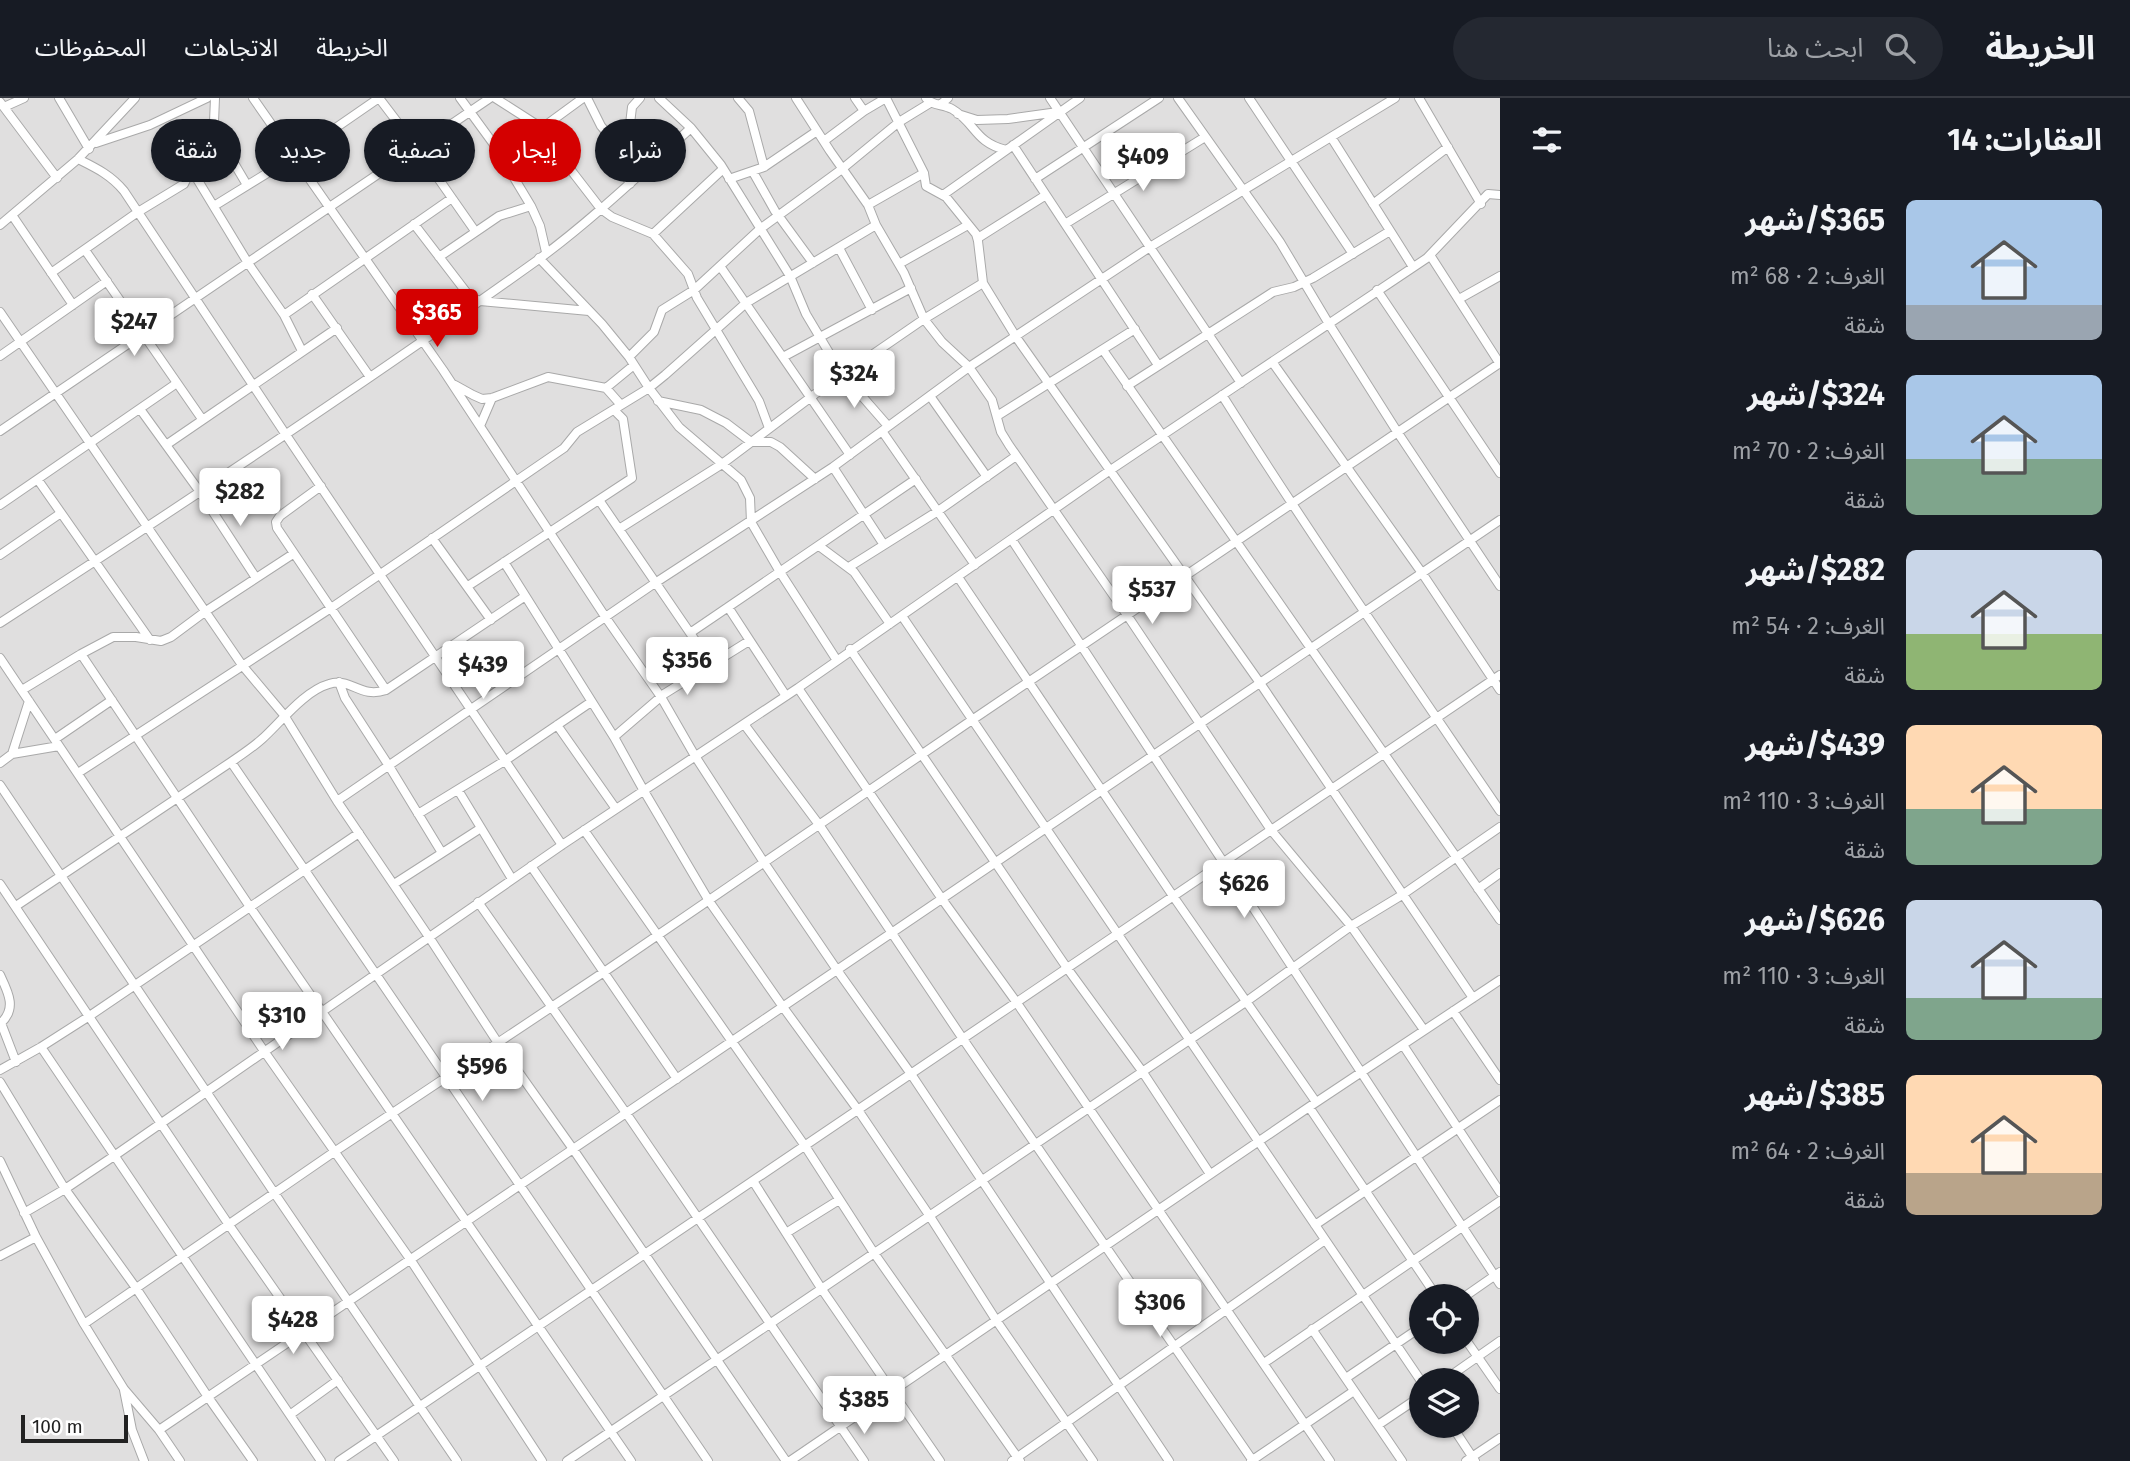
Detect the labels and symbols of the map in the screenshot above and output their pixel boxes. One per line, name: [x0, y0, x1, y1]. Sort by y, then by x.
pin: $409: [1102, 134, 1184, 193]
pin: $365: [396, 289, 478, 349]
pin: $247: [93, 299, 175, 358]
pin: $324: [813, 350, 895, 410]
pin: $282: [199, 468, 281, 528]
pin: $537: [1111, 566, 1193, 626]
pin: $356: [646, 638, 728, 697]
pin: $439: [442, 642, 524, 701]
pin: $626: [1203, 860, 1285, 920]
pin: $310: [241, 992, 323, 1052]
pin: $596: [441, 1044, 523, 1103]
pin: $306: [1119, 1280, 1201, 1339]
pin: $428: [252, 1296, 334, 1356]
pin: $385: [823, 1376, 905, 1436]
scale bar: [21, 1412, 128, 1444]

